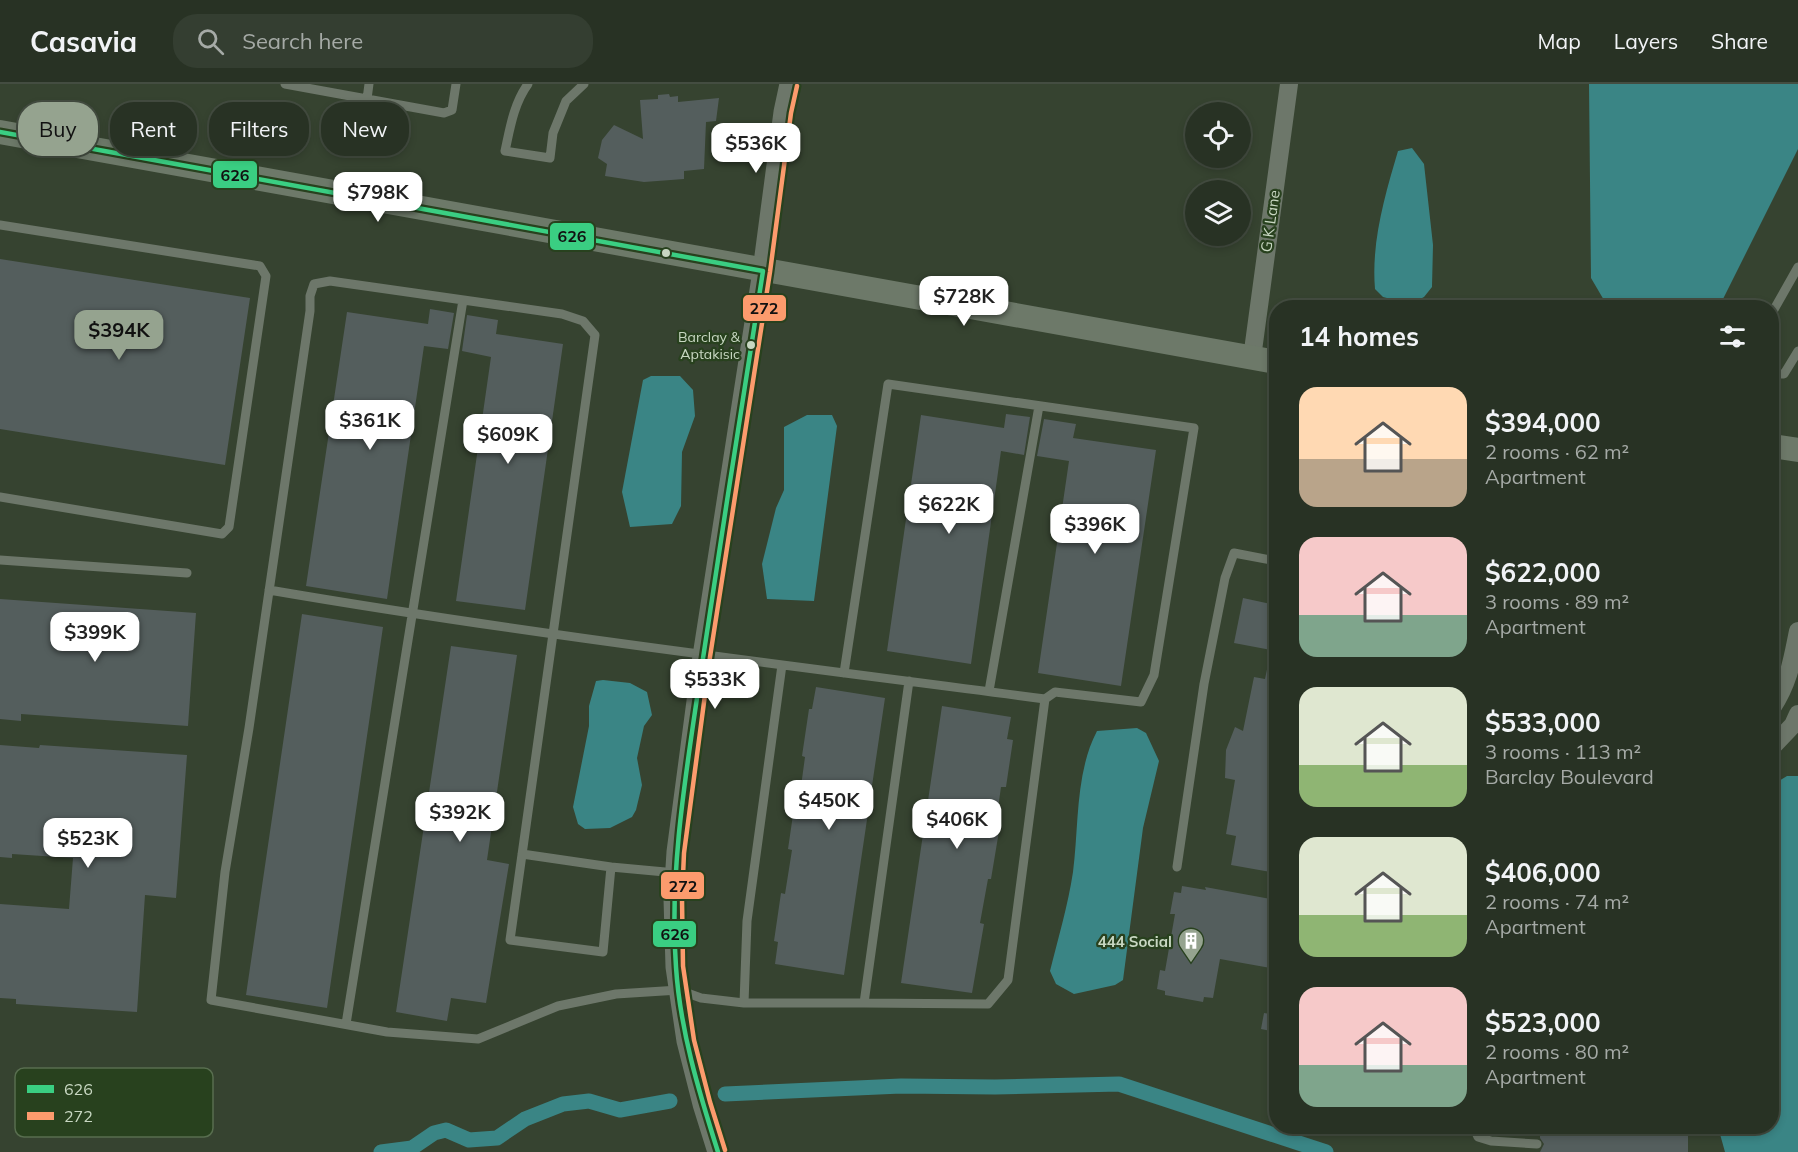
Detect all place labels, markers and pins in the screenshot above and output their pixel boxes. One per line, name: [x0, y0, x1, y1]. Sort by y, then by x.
pin: $536K: [714, 123, 798, 174]
pin: $798K: [336, 172, 420, 223]
unlabelled marker: [660, 247, 672, 259]
pin: $728K: [922, 276, 1006, 327]
pin: $394K: [77, 310, 161, 361]
place label: Barclay & Aptakisic: [678, 328, 741, 363]
marker: Barclay & Aptakisic: [745, 339, 757, 351]
pin: $361K: [328, 400, 412, 451]
pin: $609K: [466, 414, 550, 465]
pin: $622K: [907, 484, 991, 535]
pin: $396K: [1053, 504, 1137, 555]
pin: $399K: [53, 612, 137, 663]
pin: $533K: [673, 659, 757, 710]
pin: $450K: [787, 780, 871, 831]
pin: $392K: [418, 792, 502, 843]
pin: $406K: [915, 799, 999, 850]
pin: $523K: [46, 818, 130, 869]
building icon: 444 Social: [1176, 926, 1206, 964]
place label: 444 Social: [1098, 932, 1172, 951]

